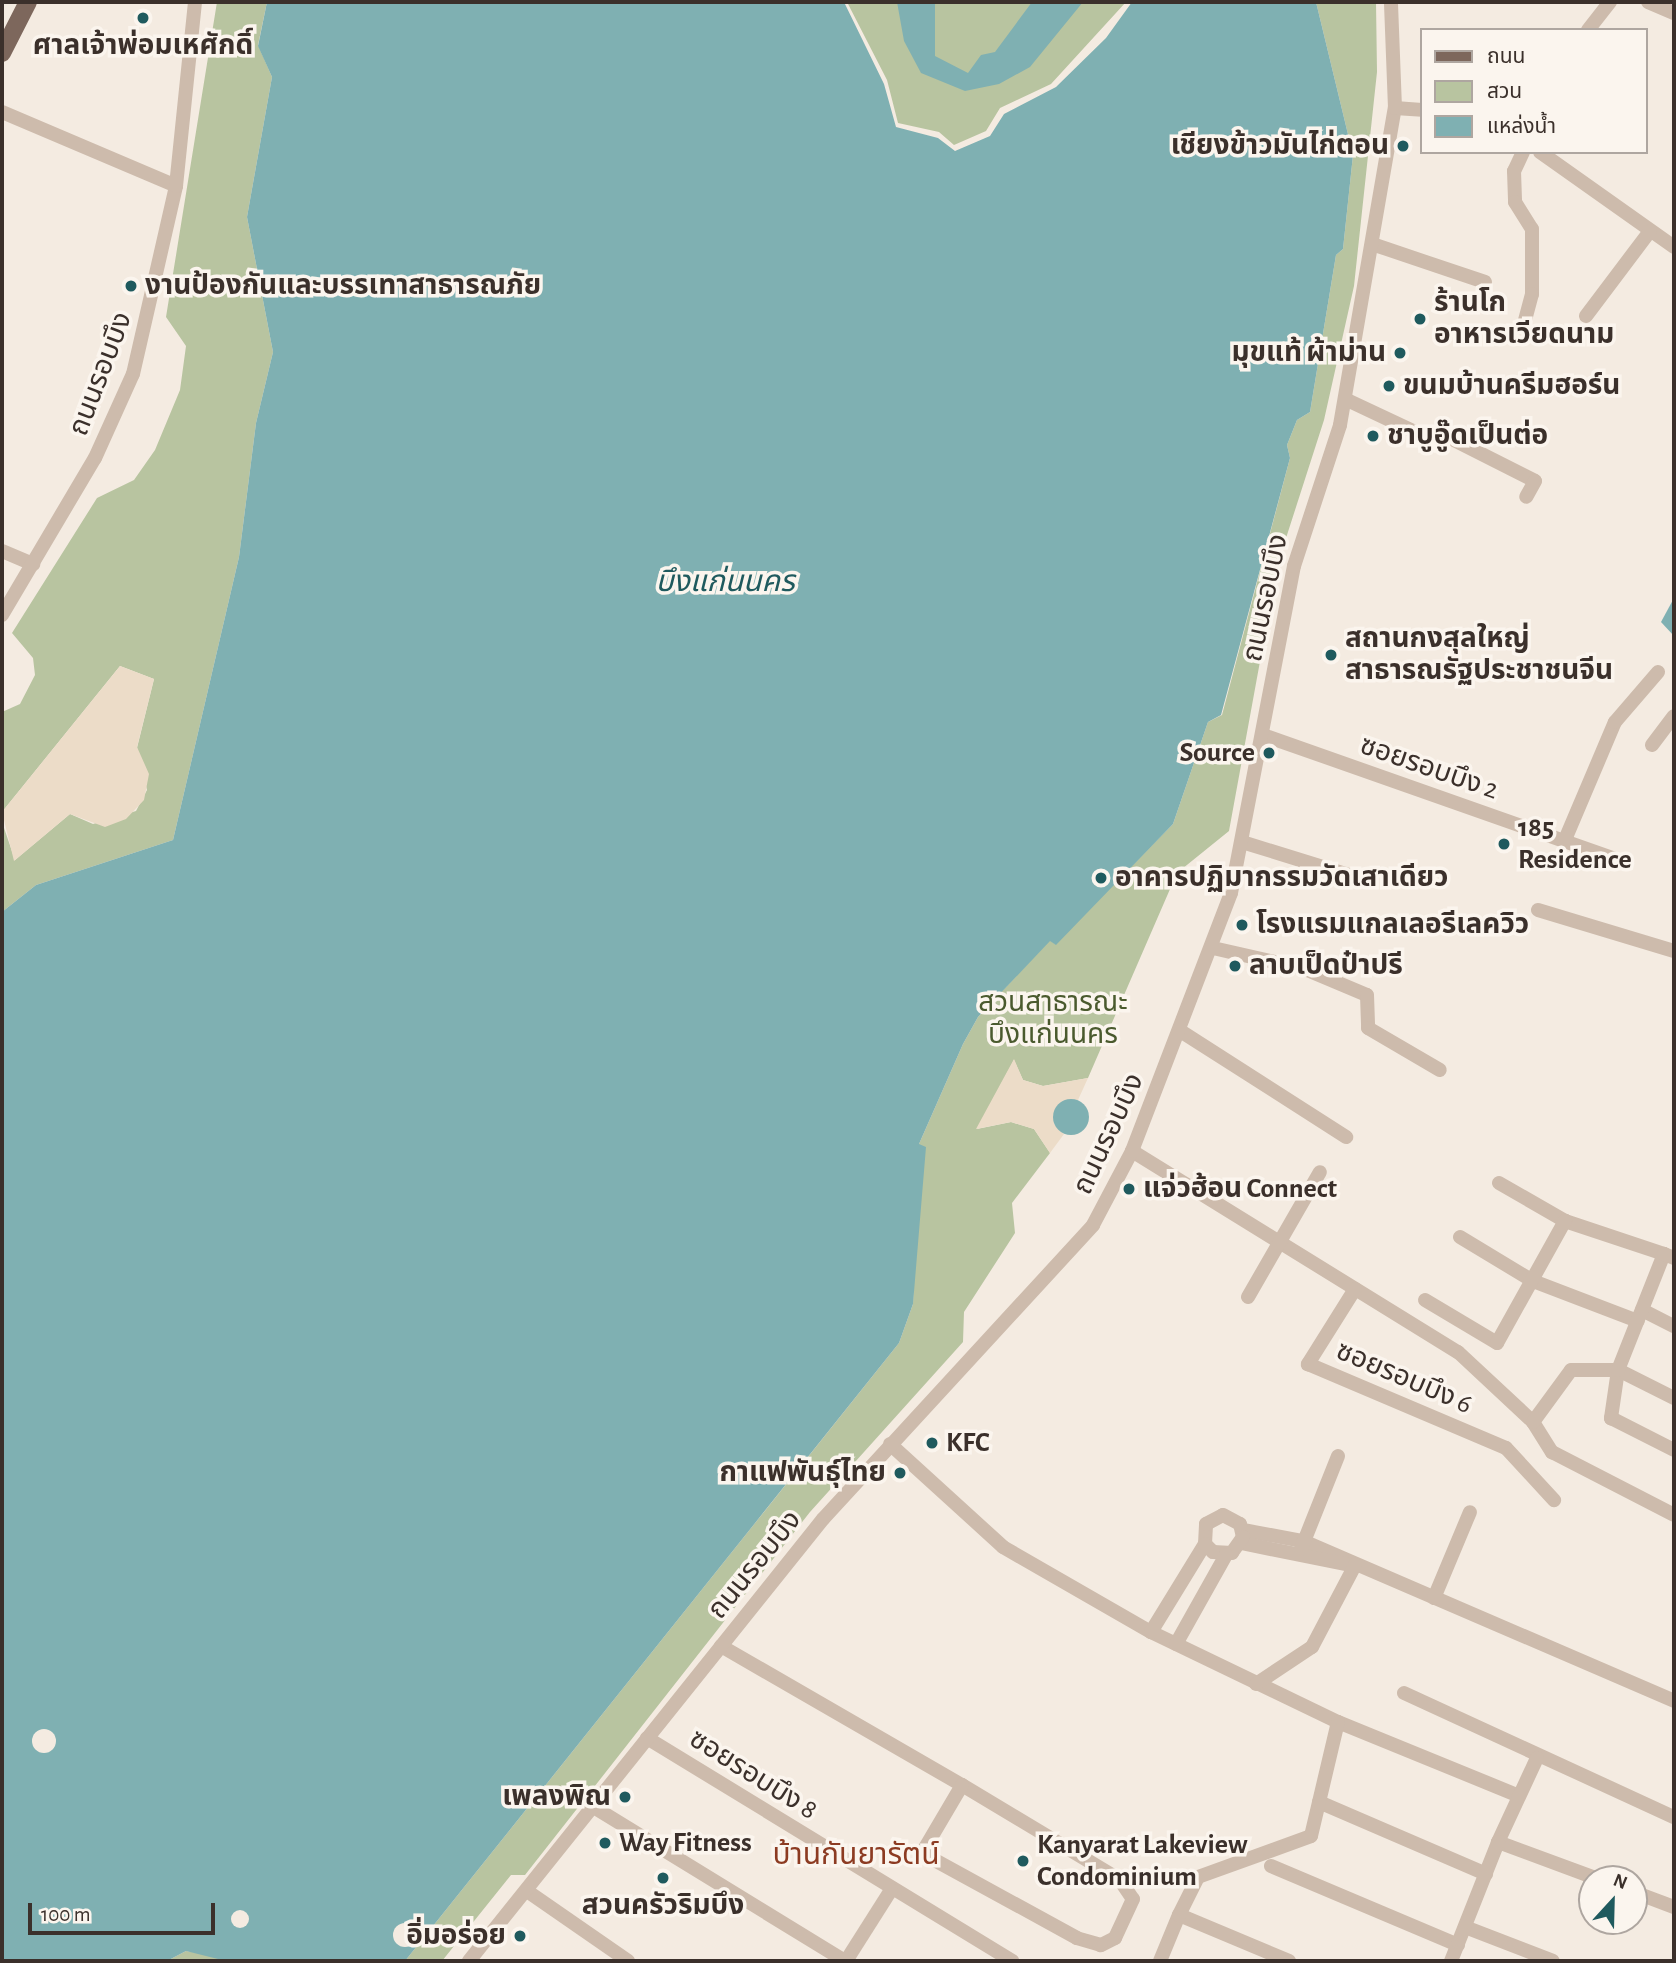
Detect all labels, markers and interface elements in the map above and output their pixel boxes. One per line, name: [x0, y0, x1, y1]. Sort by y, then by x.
marker: ศาลเจ้าพ่อมเหศักดิ์: [135, 10, 151, 26]
legend: [1420, 28, 1648, 154]
place label: ศาลเจ้าพ่อมเหศักดิ์: [33, 29, 253, 63]
text: ถนน: [1487, 46, 1525, 67]
text: สวน: [1487, 81, 1522, 102]
text: แหล่งน้ำ: [1487, 116, 1556, 137]
place label: เชียงข้าวมันไก่ตอน: [1171, 129, 1389, 163]
marker: เชียงข้าวมันไก่ตอน: [1395, 138, 1411, 154]
place label: งานป้องกันและบรรเทาสาธารณภัย: [145, 269, 541, 303]
marker: งานป้องกันและบรรเทาสาธารณภัย: [123, 278, 139, 294]
place label: ร้านโก อาหารเวียดนาม: [1434, 286, 1614, 352]
street label: ถนนรอบบึง: [62, 307, 140, 441]
marker: ร้านโก อาหารเวียดนาม: [1412, 311, 1428, 327]
place label: มุขแท้ ผ้าม่าน: [1231, 336, 1386, 370]
marker: มุขแท้ ผ้าม่าน: [1392, 345, 1408, 361]
place label: ขนมบ้านครีมฮอร์น: [1403, 369, 1620, 403]
marker: ขนมบ้านครีมฮอร์น: [1381, 378, 1397, 394]
place label: ชาบูอู๊ดเป็นต่อ: [1387, 419, 1548, 453]
marker: ชาบูอู๊ดเป็นต่อ: [1365, 428, 1381, 444]
street label: ถนนรอบบึง: [1236, 531, 1296, 665]
water label: บึงแก่นนคร: [655, 564, 795, 600]
place label: สถานกงสุลใหญ่ สาธารณรัฐประชาชนจีน: [1345, 622, 1613, 688]
marker: สถานกงสุลใหญ่ สาธารณรัฐประชาชนจีน: [1323, 647, 1339, 663]
street label: ซอยรอบบึง 2: [1355, 729, 1503, 807]
place label: Source: [1179, 736, 1255, 770]
marker: Source: [1261, 745, 1277, 761]
place label: 185 Residence: [1518, 811, 1632, 877]
marker: 185 Residence: [1496, 836, 1512, 852]
place label: อาคารปฏิมากรรมวัดเสาเดียว: [1115, 861, 1448, 895]
marker: อาคารปฏิมากรรมวัดเสาเดียว: [1093, 870, 1109, 886]
place label: โรงแรมแกลเลอรีเลควิว: [1256, 908, 1529, 942]
marker: โรงแรมแกลเลอรีเลควิว: [1234, 917, 1250, 933]
place label: ลาบเป็ดป๋าปรี: [1249, 949, 1403, 983]
marker: ลาบเป็ดป๋าปรี: [1227, 958, 1243, 974]
park label: สวนสาธารณะ บึงแก่นนคร: [978, 986, 1128, 1052]
street label: ถนนรอบบึง: [1066, 1068, 1152, 1200]
place label: แจ่วฮ้อน Connect: [1143, 1172, 1337, 1206]
marker: แจ่วฮ้อน Connect: [1121, 1181, 1137, 1197]
street label: ซอยรอบบึง 6: [1331, 1334, 1477, 1422]
place label: KFC: [946, 1426, 990, 1460]
marker: KFC: [924, 1435, 940, 1451]
place label: กาแฟพันธุ์ไทย: [719, 1456, 886, 1490]
marker: กาแฟพันธุ์ไทย: [892, 1465, 908, 1481]
street label: ถนนรอบบึง: [701, 1504, 809, 1626]
street label: ซอยรอบบึง 8: [683, 1722, 823, 1828]
place label: เพลงพิณ: [502, 1780, 611, 1814]
marker: เพลงพิณ: [617, 1789, 633, 1805]
place label: Way Fitness: [619, 1826, 752, 1860]
place label: Kanyarat Lakeview Condominium: [1037, 1828, 1248, 1894]
marker: Way Fitness: [597, 1835, 613, 1851]
district label: บ้านกันยารัตน์: [772, 1837, 940, 1873]
marker: Kanyarat Lakeview Condominium: [1015, 1853, 1031, 1869]
north arrow: [1578, 1865, 1648, 1935]
marker: สวนครัวริมบึง: [655, 1870, 671, 1886]
text: N: [1611, 1871, 1630, 1893]
place label: สวนครัวริมบึง: [582, 1889, 744, 1923]
scale bar: [32, 1890, 219, 1934]
text: 100 m: [41, 1904, 91, 1925]
place label: อิ่มอร่อย: [406, 1919, 506, 1953]
marker: อิ่มอร่อย: [512, 1928, 528, 1944]

